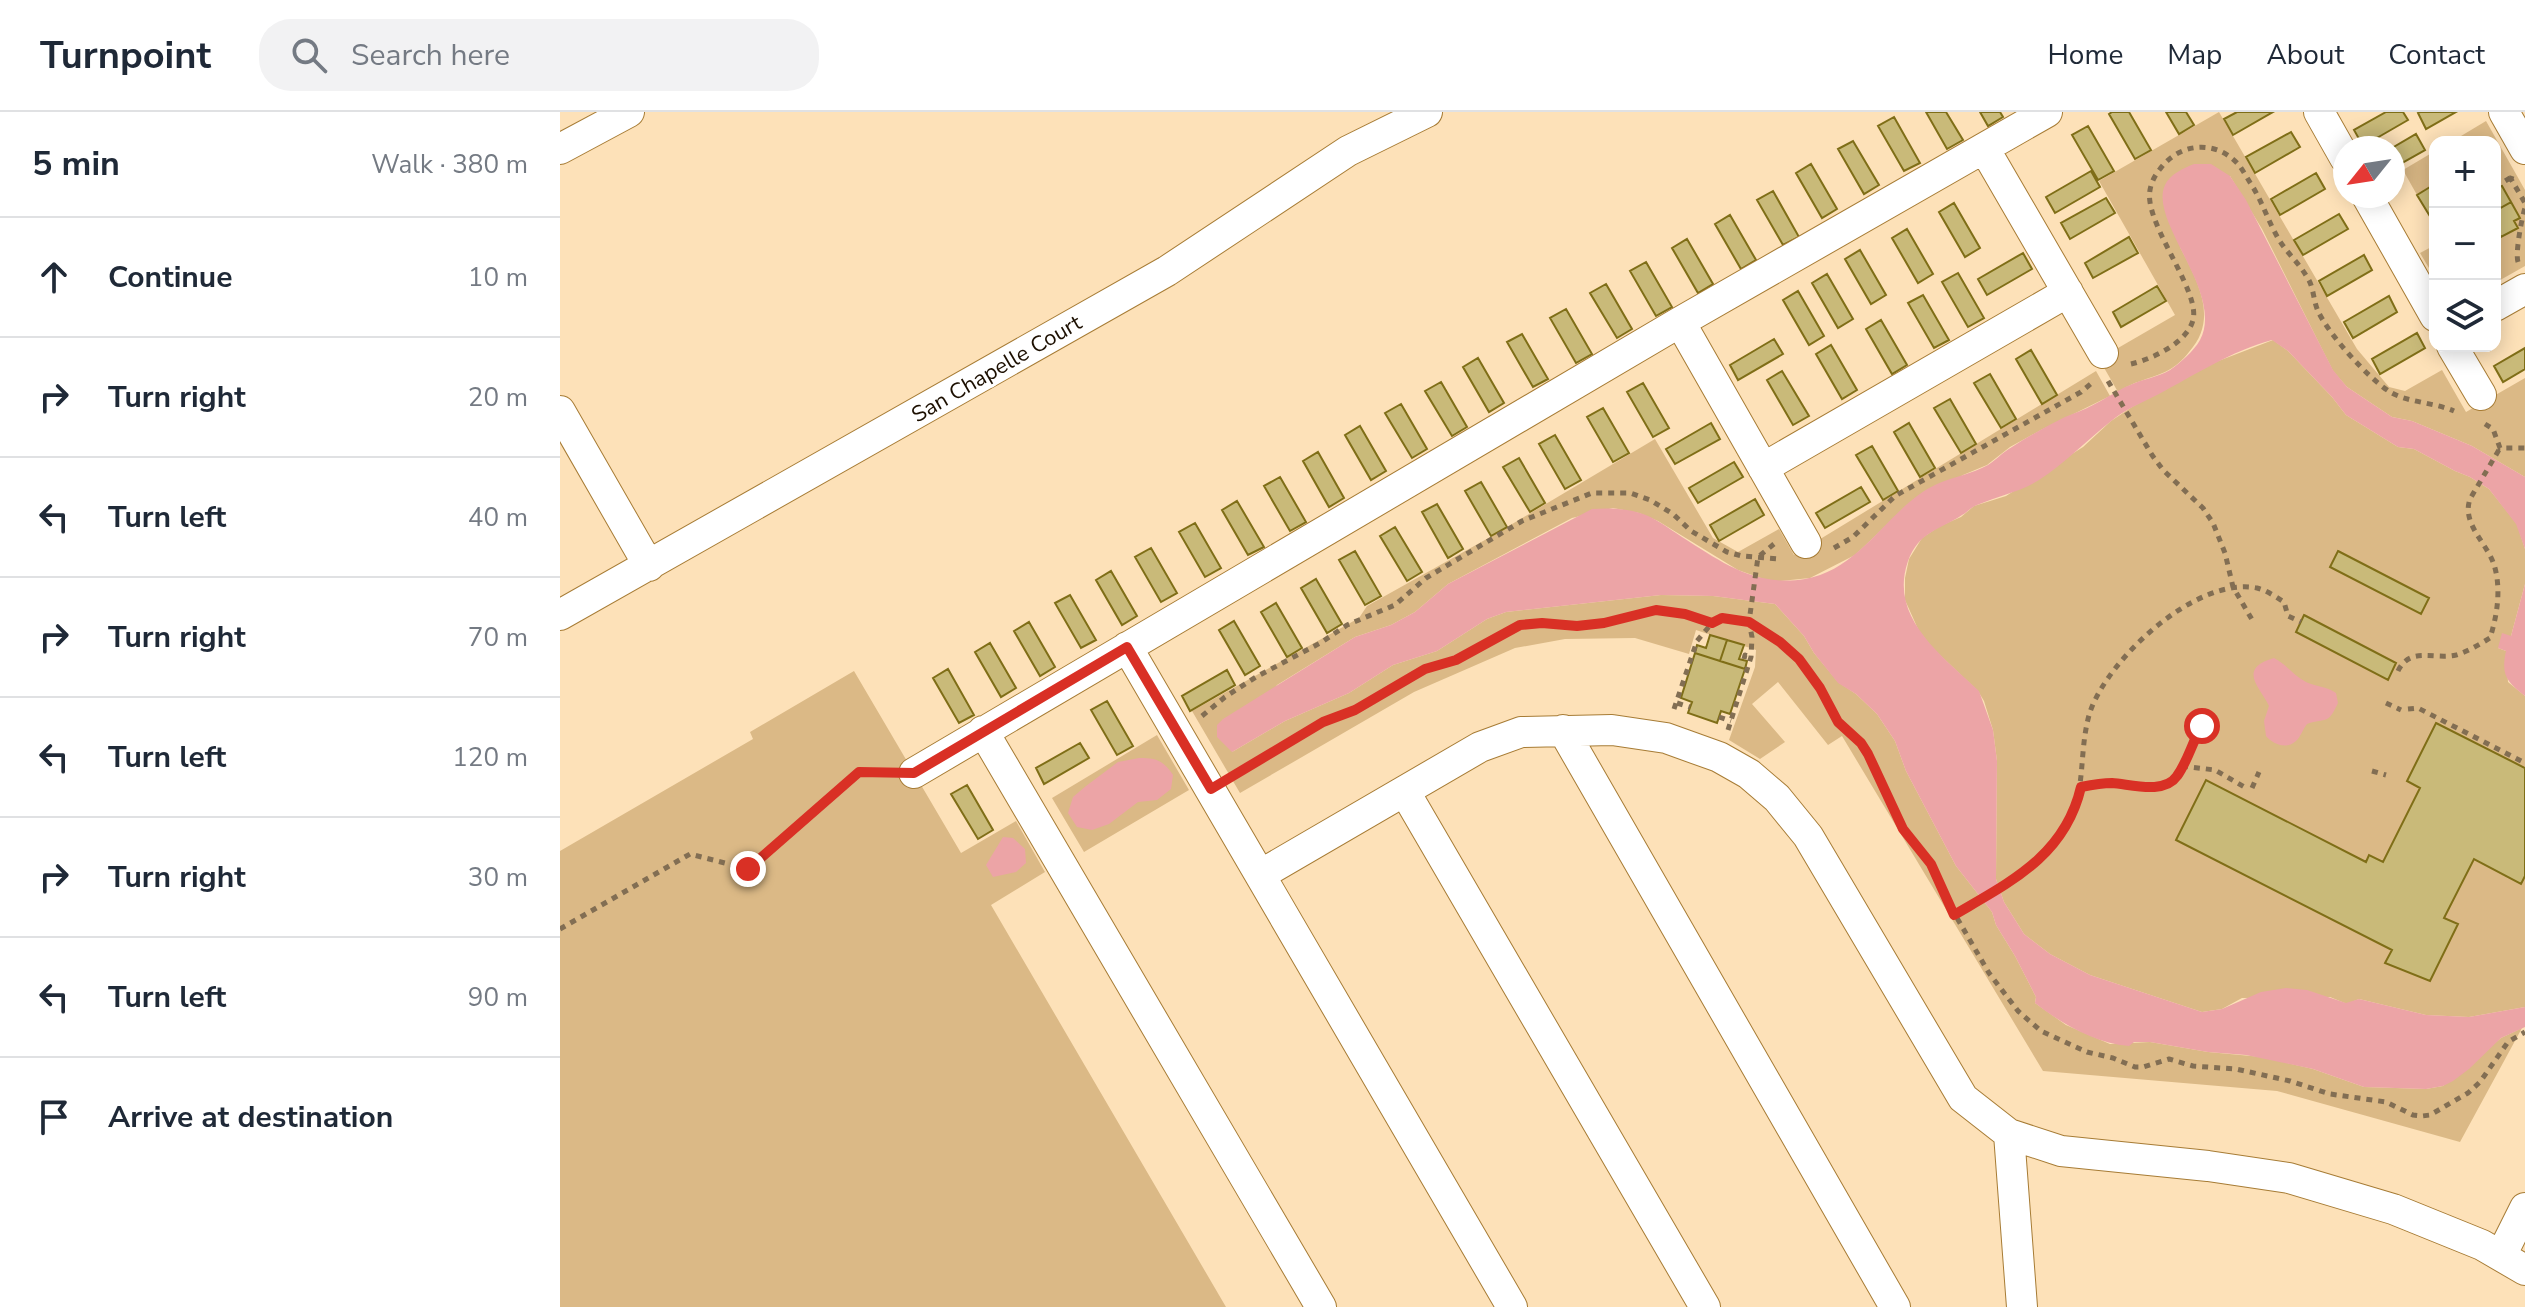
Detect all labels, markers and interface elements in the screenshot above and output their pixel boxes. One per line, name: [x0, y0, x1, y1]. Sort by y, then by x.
search box: [259, 19, 819, 91]
text: Turnpoint: [40, 30, 211, 81]
icon: search: [287, 33, 331, 77]
text: Search here: [351, 35, 510, 76]
text: Home: [2048, 36, 2123, 74]
text: Map: [2167, 36, 2222, 74]
text: About: [2266, 36, 2344, 74]
text: Contact: [2388, 36, 2485, 74]
north arrow: [2333, 136, 2405, 208]
map controls: [2429, 136, 2501, 352]
button: +: [2429, 136, 2501, 208]
text: 5 min: [32, 141, 120, 187]
text: Walk · 380 m: [371, 147, 528, 182]
button: −: [2429, 208, 2501, 280]
icon: ahead: [32, 255, 76, 299]
text: Continue: [108, 257, 233, 298]
text: 10 m: [468, 260, 528, 295]
button: layers: [2429, 280, 2501, 352]
street label: San Chapelle Court: [906, 308, 1087, 430]
icon: right: [32, 375, 76, 419]
text: Turn right: [108, 377, 246, 418]
text: 20 m: [468, 380, 528, 415]
icon: left: [32, 495, 76, 539]
text: Turn left: [108, 497, 226, 538]
text: 40 m: [468, 500, 528, 535]
icon: right: [32, 615, 76, 659]
text: Turn right: [108, 617, 246, 658]
text: 70 m: [468, 620, 528, 655]
route start: [2184, 708, 2220, 744]
icon: left: [32, 735, 76, 779]
text: Turn left: [108, 737, 226, 778]
text: 120 m: [452, 740, 528, 775]
route end: [730, 851, 766, 887]
icon: right: [32, 855, 76, 899]
text: Turn right: [108, 857, 246, 898]
text: 30 m: [468, 860, 528, 895]
icon: left: [32, 975, 76, 1019]
text: Turn left: [108, 977, 226, 1018]
text: 90 m: [468, 980, 528, 1015]
icon: arrive: [32, 1095, 76, 1139]
text: Arrive at destination: [108, 1097, 393, 1138]

